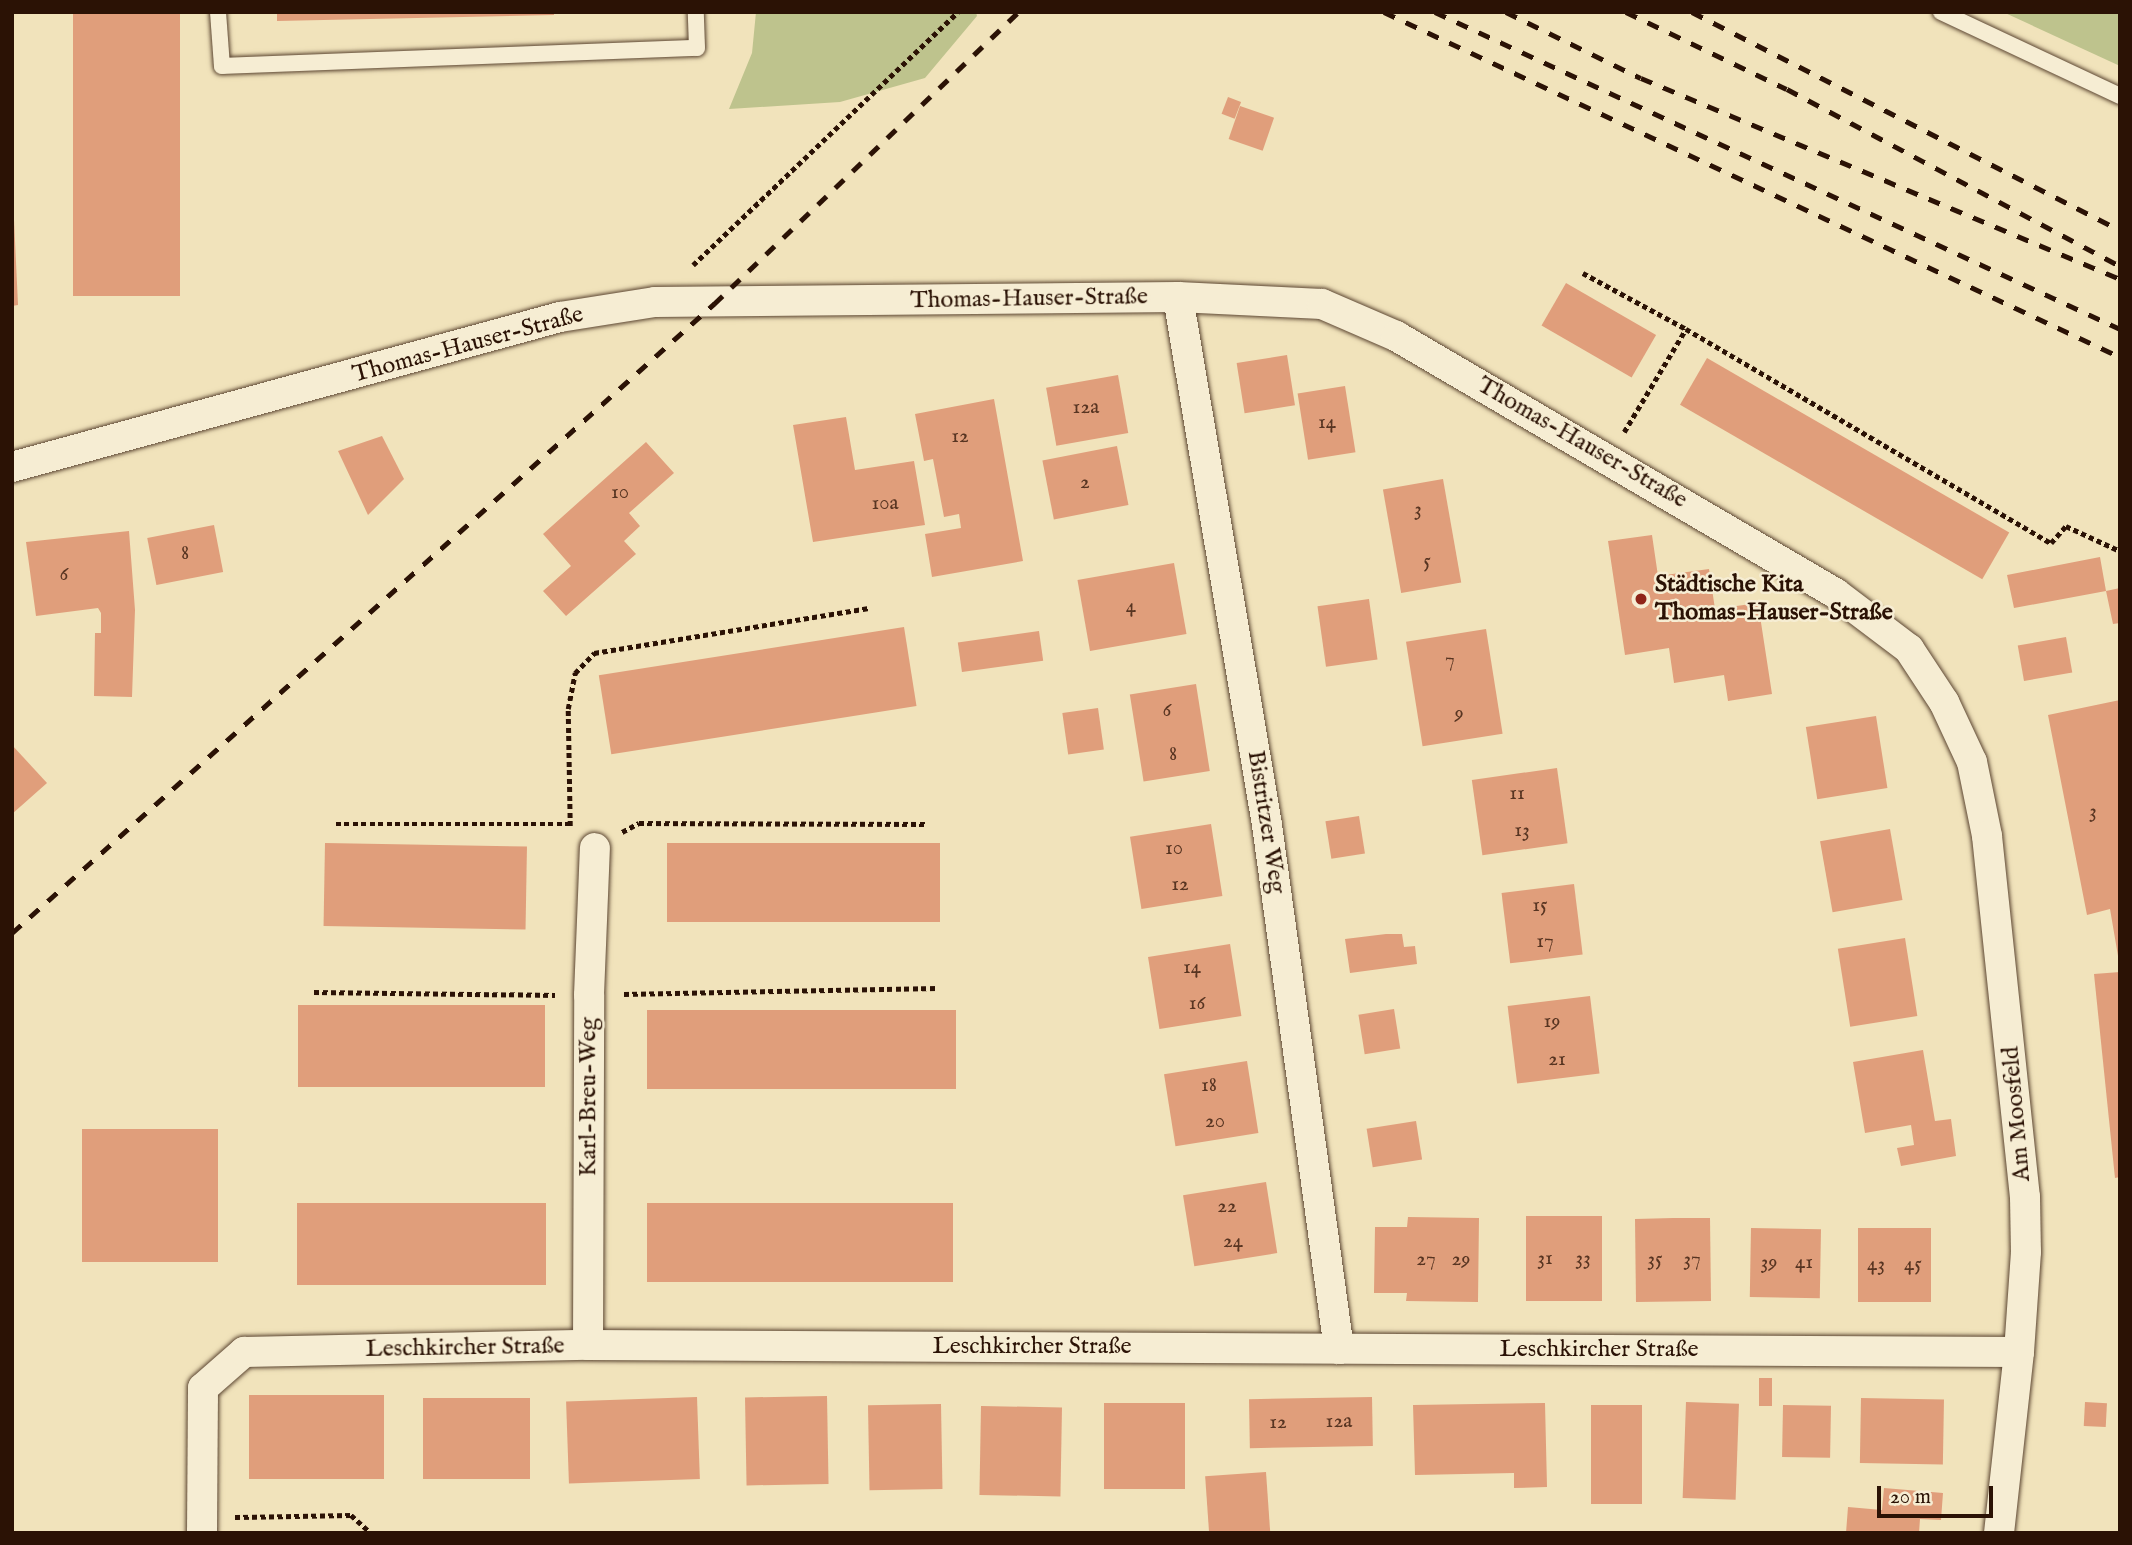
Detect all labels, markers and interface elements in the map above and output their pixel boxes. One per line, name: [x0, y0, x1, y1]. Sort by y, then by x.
street label: Thomas-Hauser-Straße: [910, 283, 1148, 315]
street label: Thomas-Hauser-Straße: [349, 300, 587, 390]
street label: Thomas-Hauser-Straße: [1472, 371, 1692, 515]
house number: 12a: [1073, 395, 1099, 421]
house number: 14: [1318, 410, 1336, 436]
house number: 12: [951, 424, 969, 450]
house number: 2: [1080, 470, 1090, 496]
house number: 10: [611, 480, 629, 506]
house number: 10a: [871, 491, 899, 517]
house number: 3: [1414, 497, 1422, 523]
house number: 8: [181, 541, 189, 567]
house number: 5: [1423, 549, 1431, 575]
house number: 6: [60, 562, 68, 588]
place label: Städtische Kita Thomas-Hauser-Straße: [1655, 571, 1893, 627]
marker: Städtische Kita Thomas-Hauser-Straße: [1633, 591, 1649, 607]
house number: 4: [1126, 594, 1136, 620]
house number: 7: [1445, 648, 1455, 674]
house number: 6: [1163, 698, 1171, 724]
house number: 9: [1454, 701, 1464, 727]
house number: 8: [1169, 742, 1177, 768]
street label: Bistritzer Weg: [1240, 749, 1292, 895]
house number: 11: [1509, 781, 1525, 807]
house number: 3: [2089, 799, 2097, 825]
house number: 13: [1514, 818, 1530, 844]
house number: 10: [1165, 836, 1183, 862]
house number: 12: [1171, 872, 1189, 898]
house number: 15: [1532, 893, 1548, 919]
house number: 17: [1536, 929, 1554, 955]
house number: 14: [1183, 955, 1201, 981]
house number: 16: [1189, 991, 1205, 1017]
house number: 19: [1544, 1009, 1560, 1035]
street label: Karl-Breu-Weg: [575, 1017, 603, 1177]
street label: Am Moosfeld: [1997, 1045, 2037, 1183]
house number: 21: [1548, 1047, 1566, 1073]
house number: 18: [1201, 1073, 1217, 1099]
house number: 20: [1205, 1109, 1225, 1135]
house number: 22: [1217, 1194, 1237, 1220]
house number: 24: [1223, 1229, 1243, 1255]
house number: 31: [1537, 1246, 1553, 1272]
house number: 33: [1575, 1246, 1591, 1272]
house number: 27: [1416, 1247, 1436, 1273]
house number: 29: [1451, 1247, 1471, 1273]
house number: 35: [1647, 1247, 1663, 1273]
house number: 37: [1683, 1247, 1701, 1273]
house number: 39: [1760, 1250, 1778, 1276]
house number: 41: [1795, 1250, 1813, 1276]
house number: 43: [1867, 1252, 1885, 1278]
house number: 45: [1904, 1252, 1922, 1278]
street label: Leschkircher Straße: [365, 1332, 565, 1364]
street label: Leschkircher Straße: [932, 1333, 1132, 1361]
street label: Leschkircher Straße: [1499, 1336, 1699, 1364]
house number: 12a: [1326, 1409, 1352, 1435]
house number: 12: [1269, 1410, 1287, 1436]
scale bar: [1880, 1472, 1996, 1516]
text: 20 m: [1890, 1484, 1931, 1511]

